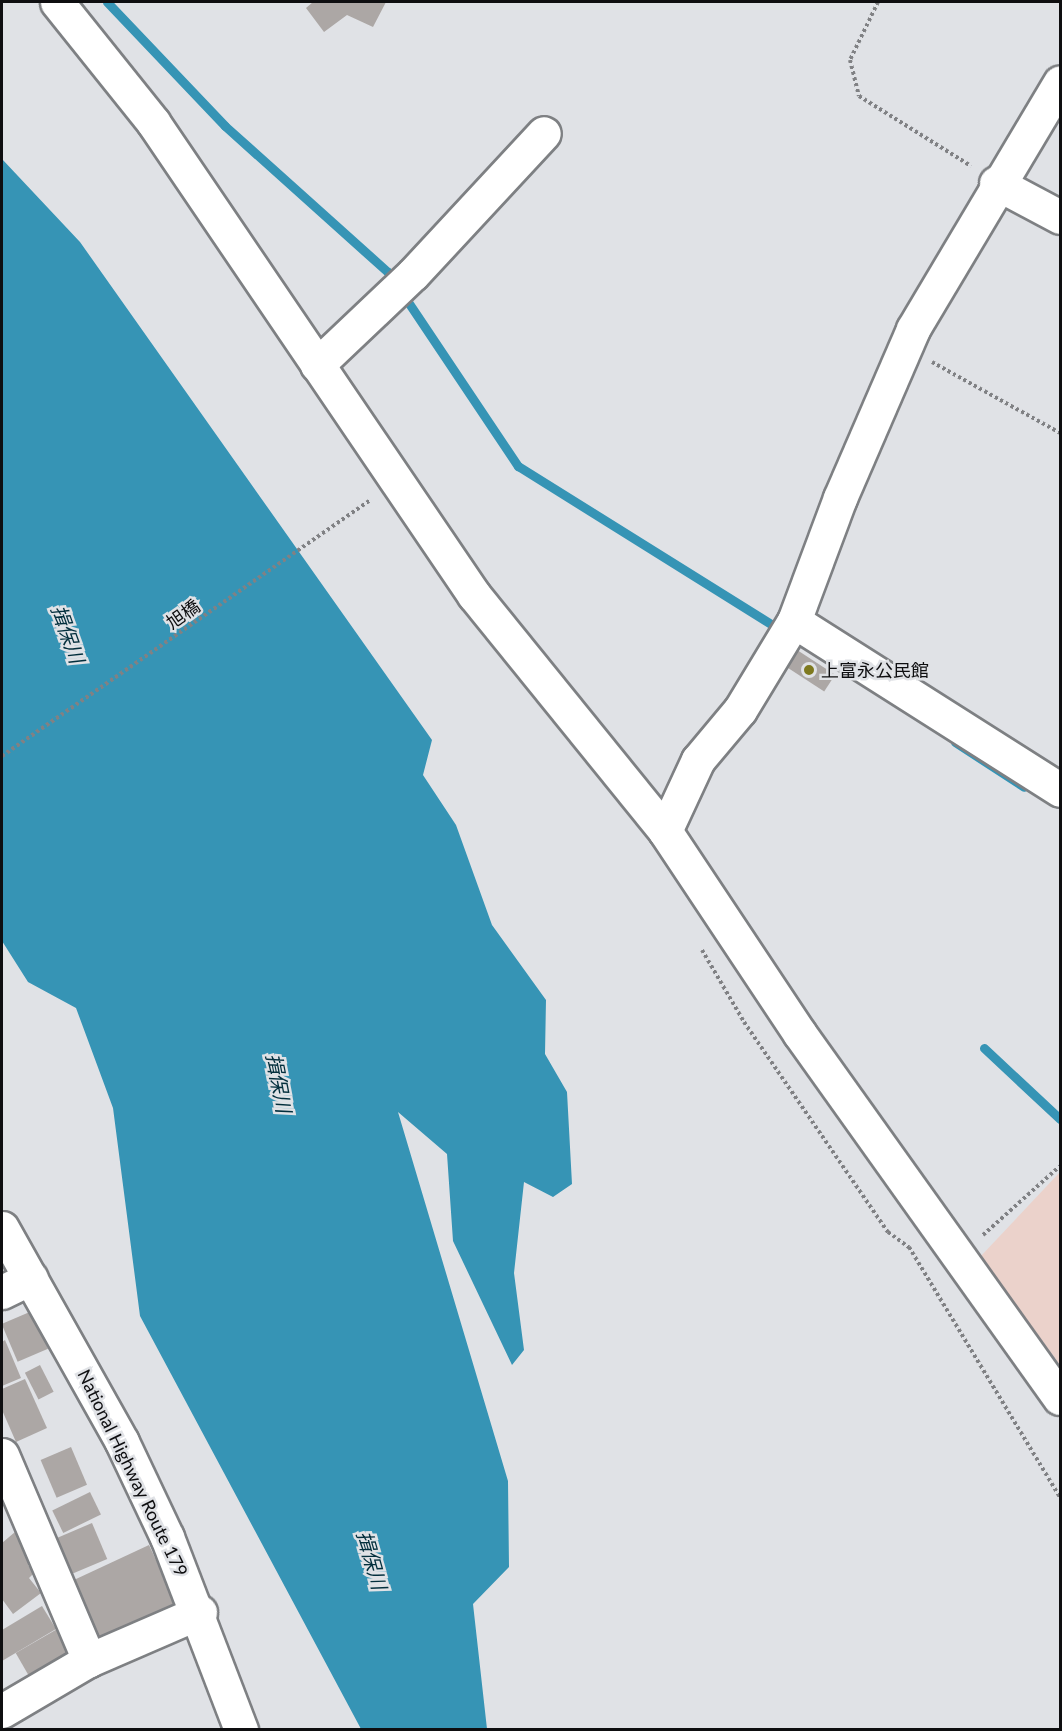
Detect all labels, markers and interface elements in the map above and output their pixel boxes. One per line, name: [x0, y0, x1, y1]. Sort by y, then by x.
street label: 旭橋: [162, 595, 204, 633]
water label: 揖保川: [46, 602, 90, 666]
place label: 上富永公民館: [821, 659, 929, 681]
marker: 上富永公民館: [802, 663, 816, 677]
water label: 揖保川: [261, 1051, 297, 1115]
street label: National Highway Route 179: [73, 1366, 193, 1580]
water label: 揖保川: [352, 1528, 392, 1592]

